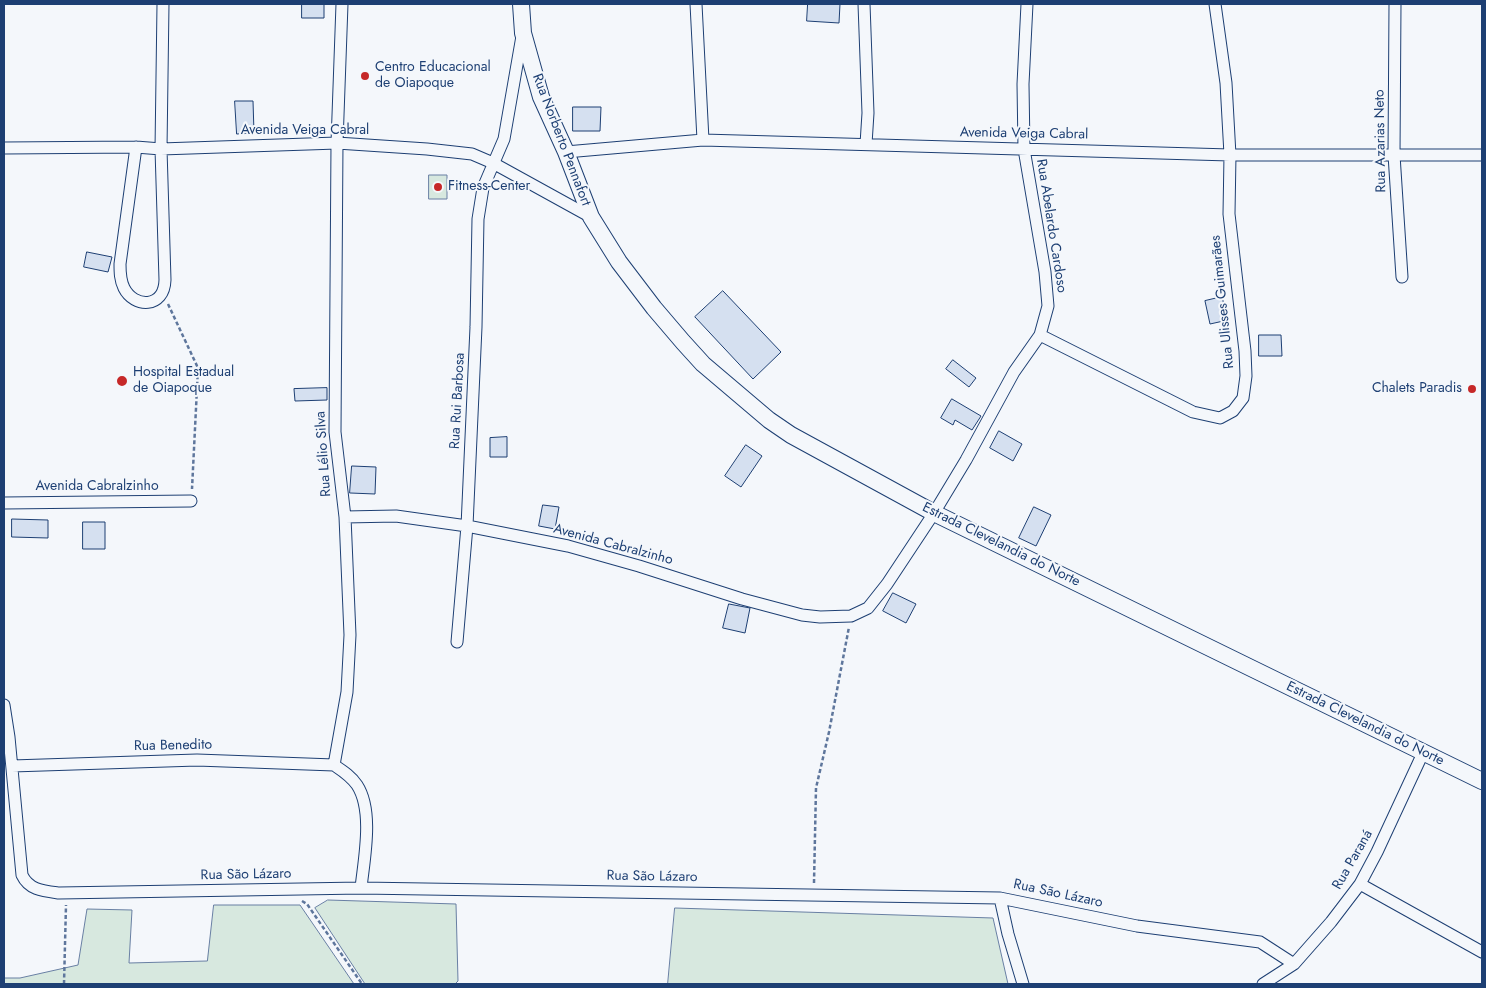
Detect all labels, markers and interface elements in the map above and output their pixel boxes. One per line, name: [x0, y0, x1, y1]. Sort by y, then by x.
place label: Centro Educacional de Oiapoque: [375, 60, 491, 92]
marker: Centro Educacional de Oiapoque: [359, 70, 371, 82]
street label: Rua Norberto Pennafort: [528, 71, 594, 209]
street label: Rua Azarias Neto: [1372, 89, 1390, 193]
street label: Avenida Veiga Cabral: [241, 123, 369, 139]
street label: Avenida Veiga Cabral: [960, 124, 1088, 144]
street label: Rua Abelardo Cardoso: [1032, 158, 1070, 294]
place label: Fitness-Center: [448, 179, 530, 195]
marker: Fitness-Center: [432, 181, 444, 193]
street label: Rua Ulisses Guimarães: [1208, 234, 1238, 370]
street label: Rua Rui Barbosa: [447, 352, 469, 450]
place label: Hospital Estadual de Oiapoque: [133, 365, 234, 398]
marker: Hospital Estadual de Oiapoque: [115, 374, 129, 388]
place label: Chalets Paradis: [1372, 381, 1462, 397]
marker: Chalets Paradis: [1466, 383, 1478, 395]
street label: Rua Lélio Silva: [313, 411, 335, 497]
street label: Avenida Cabralzinho: [35, 479, 159, 495]
street label: Estrada Clevelandia do Norte: [919, 499, 1083, 591]
street label: Avenida Cabralzinho: [551, 521, 675, 569]
street label: Estrada Clevelandia do Norte: [1283, 678, 1447, 770]
street label: Rua Benedito: [134, 737, 212, 755]
street label: Rua Paraná: [1329, 827, 1377, 893]
street label: Rua São Lázaro: [200, 866, 292, 884]
street label: Rua São Lázaro: [606, 868, 698, 886]
street label: Rua São Lázaro: [1012, 876, 1104, 912]

